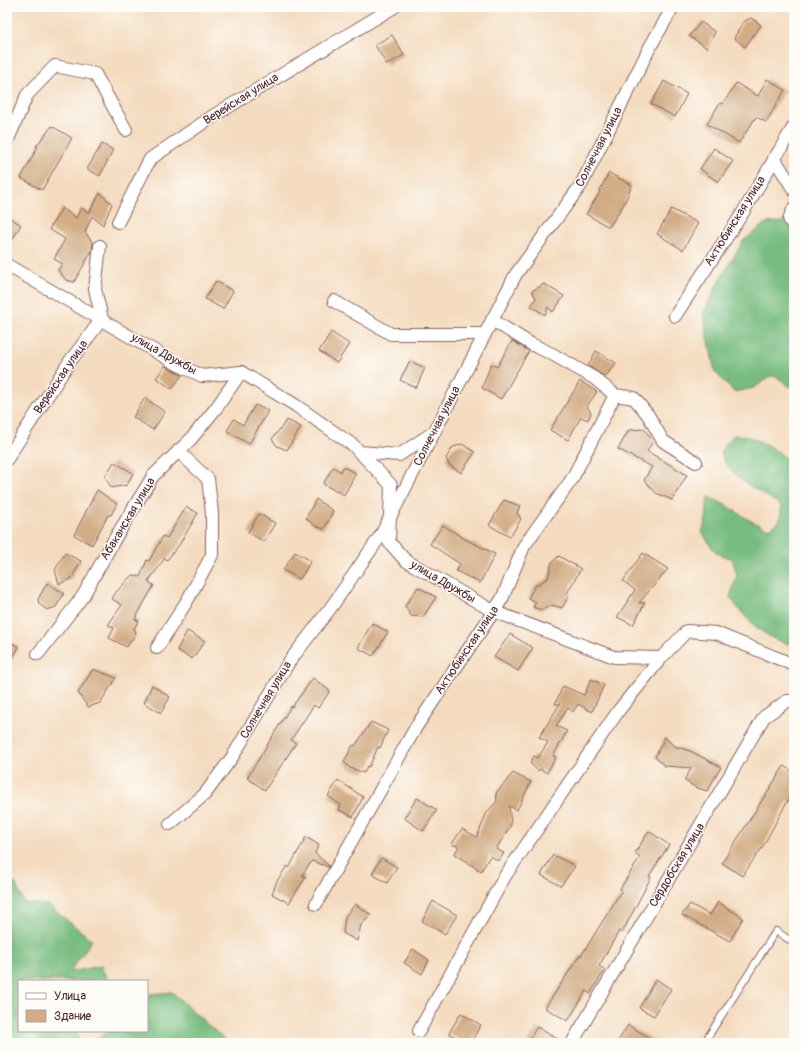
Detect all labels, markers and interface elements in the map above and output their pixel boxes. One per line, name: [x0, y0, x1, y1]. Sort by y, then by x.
street label: Верейская улица: [201, 70, 282, 128]
street label: Солнечная улица: [572, 104, 626, 190]
street label: Актюбинская улица: [701, 173, 769, 269]
street label: улица Дружбы: [128, 329, 200, 378]
street label: Верейская улица: [31, 337, 92, 417]
street label: Солнечная улица: [410, 383, 464, 469]
street label: Абаканская улица: [97, 474, 159, 563]
street label: улица Дружбы: [407, 557, 478, 607]
street label: Актюбинская улица: [432, 603, 502, 697]
street label: Солнечная улица: [237, 658, 295, 742]
street label: Сердобская улица: [646, 820, 708, 910]
legend: [18, 980, 148, 1032]
text: Улица: [54, 989, 86, 1004]
text: Здание: [54, 1009, 91, 1024]

